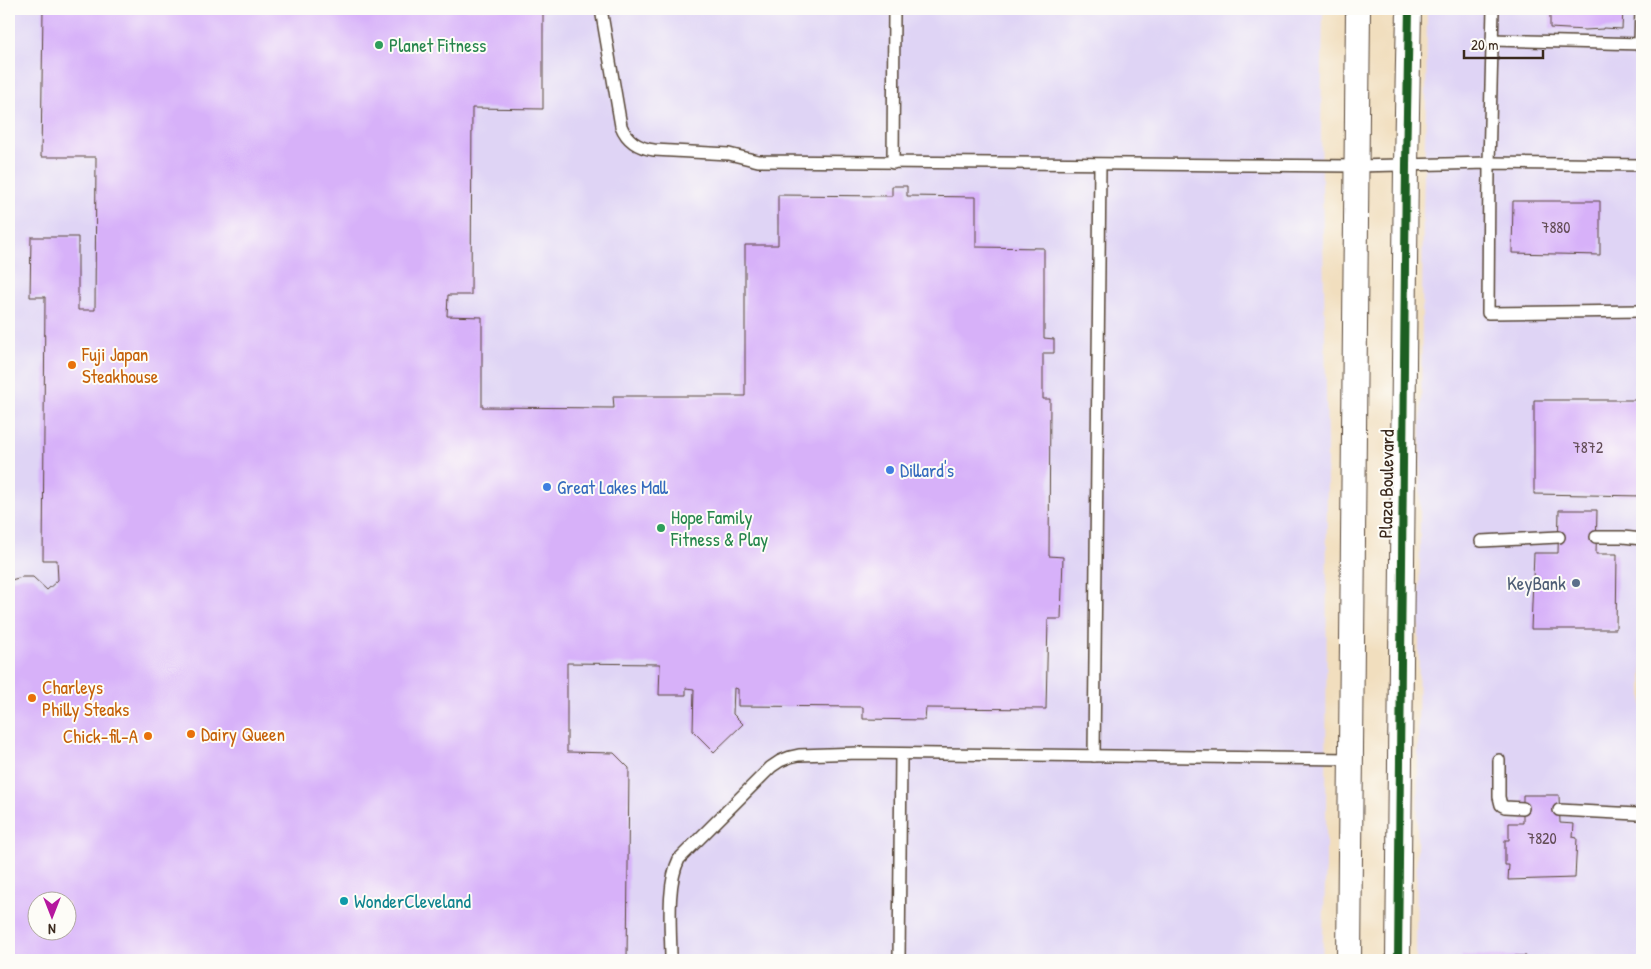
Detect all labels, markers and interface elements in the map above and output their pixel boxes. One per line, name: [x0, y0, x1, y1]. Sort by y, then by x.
scale bar: [1464, 28, 1542, 60]
place label: Planet Fitness: [389, 32, 486, 58]
text: 20 m: [1471, 34, 1498, 55]
marker: Planet Fitness: [373, 39, 385, 51]
house number: 7880: [1542, 216, 1570, 238]
place label: Fuji Japan Steakhouse: [81, 341, 159, 389]
marker: Fuji Japan Steakhouse: [66, 359, 78, 371]
street label: Plaza Boulevard: [1372, 429, 1400, 539]
house number: 7872: [1573, 436, 1604, 458]
place label: Dillard's: [900, 457, 954, 483]
marker: Dillard's: [884, 464, 896, 476]
place label: Great Lakes Mall: [557, 474, 669, 500]
marker: Great Lakes Mall: [541, 481, 553, 493]
place label: Hope Family Fitness & Play: [670, 504, 768, 552]
marker: Hope Family Fitness & Play: [655, 522, 667, 534]
place label: KeyBank: [1507, 570, 1566, 596]
marker: KeyBank: [1570, 577, 1582, 589]
place label: Charleys Philly Steaks: [42, 674, 129, 722]
marker: Charleys Philly Steaks: [26, 692, 38, 704]
place label: Dairy Queen: [201, 721, 285, 747]
place label: Chick-fil-A: [63, 723, 138, 749]
marker: Dairy Queen: [185, 728, 197, 740]
marker: Chick-fil-A: [142, 730, 154, 742]
house number: 7820: [1527, 827, 1557, 849]
place label: WonderCleveland: [354, 888, 472, 914]
north arrow: [28, 892, 78, 942]
marker: WonderCleveland: [338, 895, 350, 907]
text: N: [48, 920, 56, 939]

